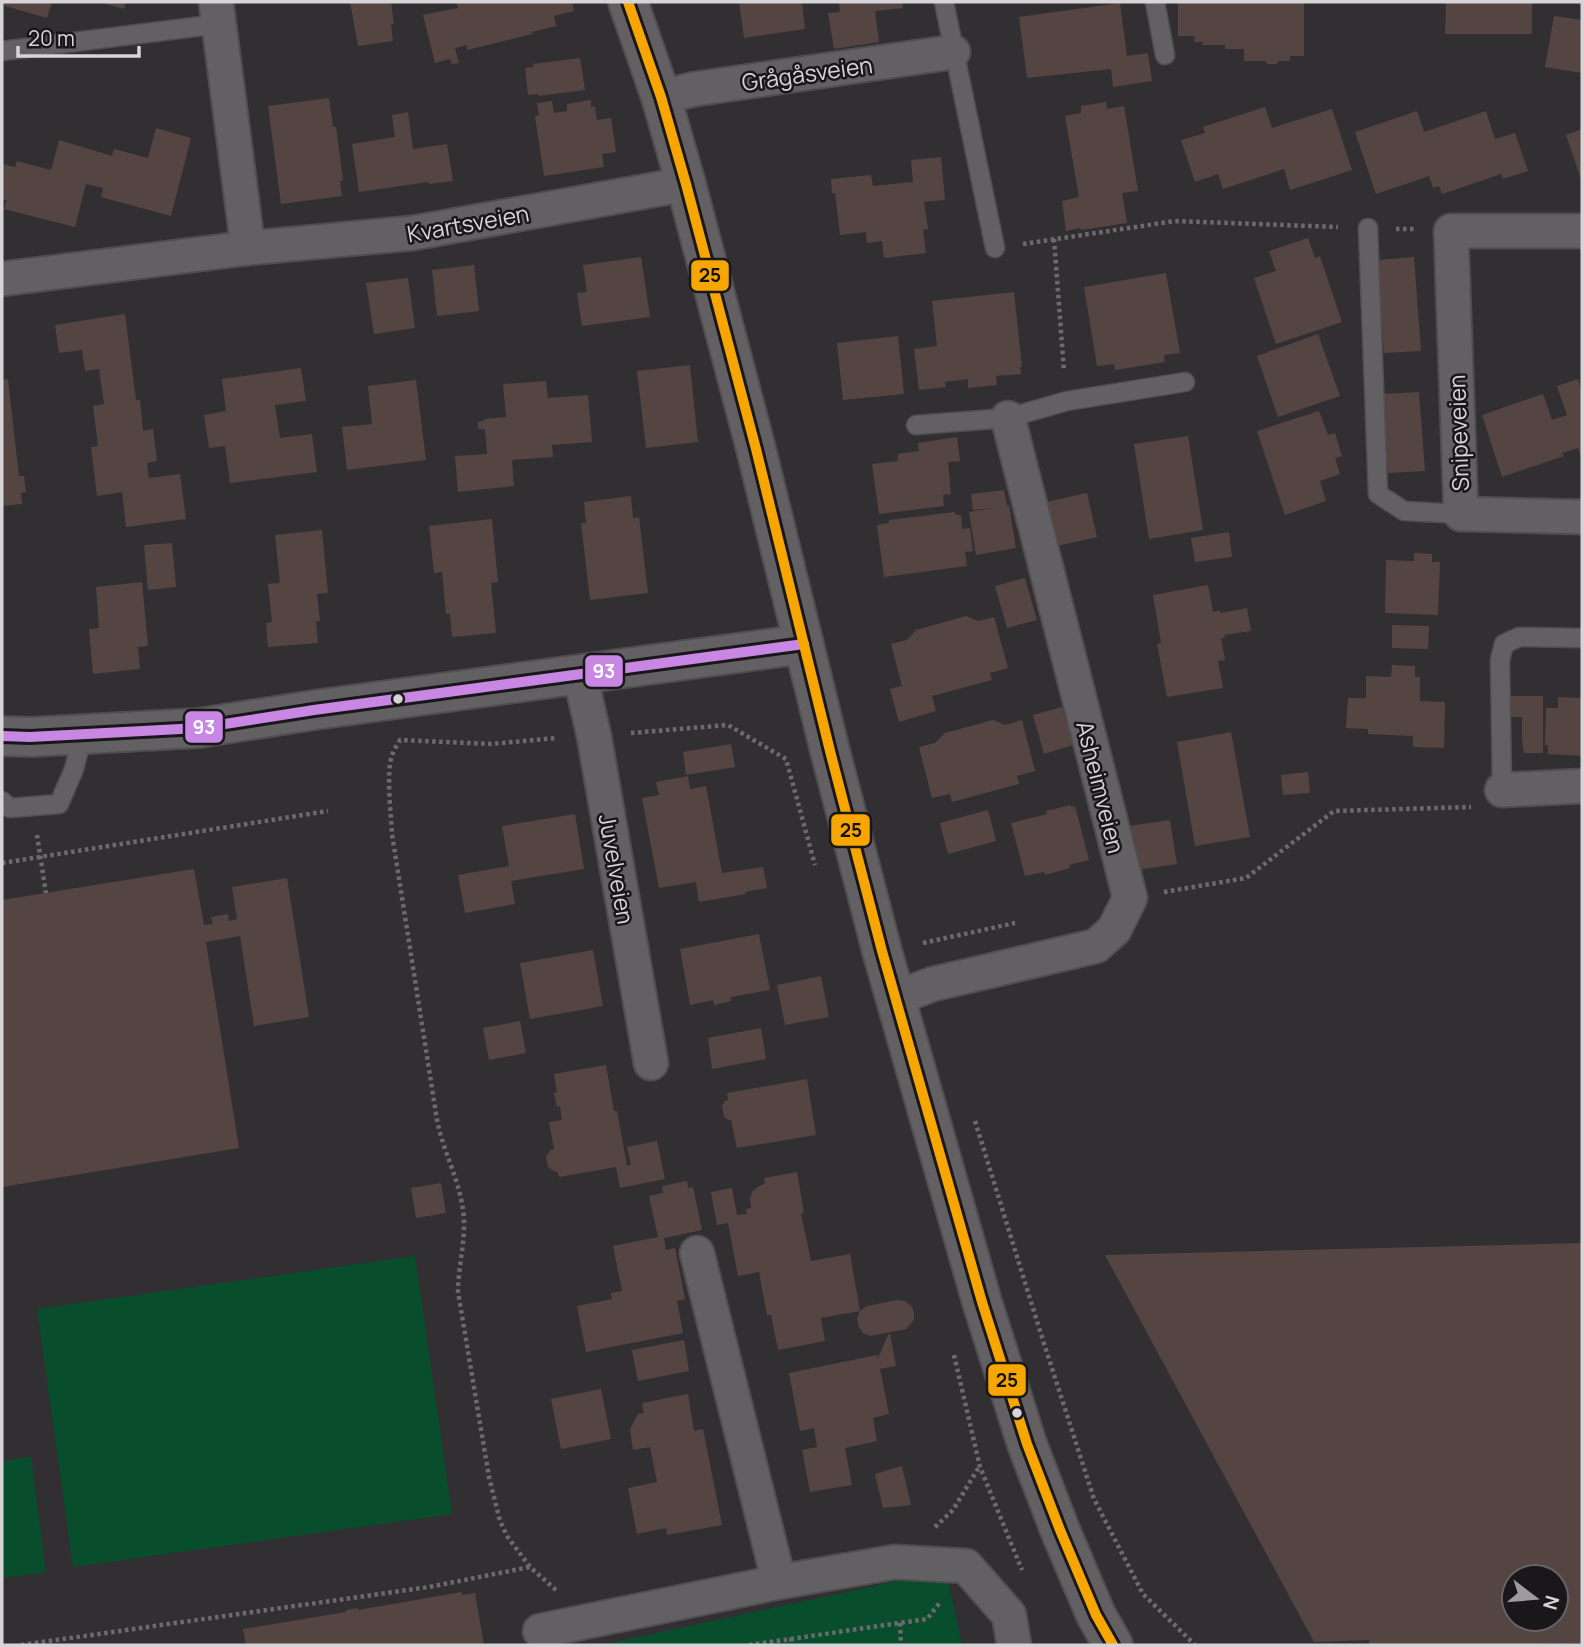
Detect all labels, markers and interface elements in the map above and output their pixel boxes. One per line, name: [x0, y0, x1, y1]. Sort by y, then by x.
scale bar: [18, 14, 138, 58]
text: 20 m: [28, 24, 75, 52]
street label: Grågåsveien: [740, 48, 874, 98]
street label: Kvartsveien: [404, 197, 532, 249]
line badge: 25: [690, 259, 730, 292]
text: 25: [699, 262, 721, 288]
street label: Snipeveien: [1440, 374, 1476, 492]
line badge: 93: [584, 654, 624, 688]
text: 93: [593, 658, 615, 684]
unlabelled marker: [391, 692, 405, 706]
line badge: 93: [184, 710, 224, 744]
text: 93: [193, 714, 215, 740]
street label: Asheimveien: [1069, 717, 1133, 857]
street label: Juvelveien: [592, 811, 642, 927]
line badge: 25: [830, 813, 871, 847]
text: 25: [840, 817, 862, 843]
line badge: 25: [987, 1363, 1027, 1397]
text: 25: [996, 1367, 1018, 1393]
unlabelled marker: [1010, 1406, 1024, 1420]
north arrow: [1500, 1563, 1570, 1633]
text: N: [1537, 1593, 1566, 1613]

